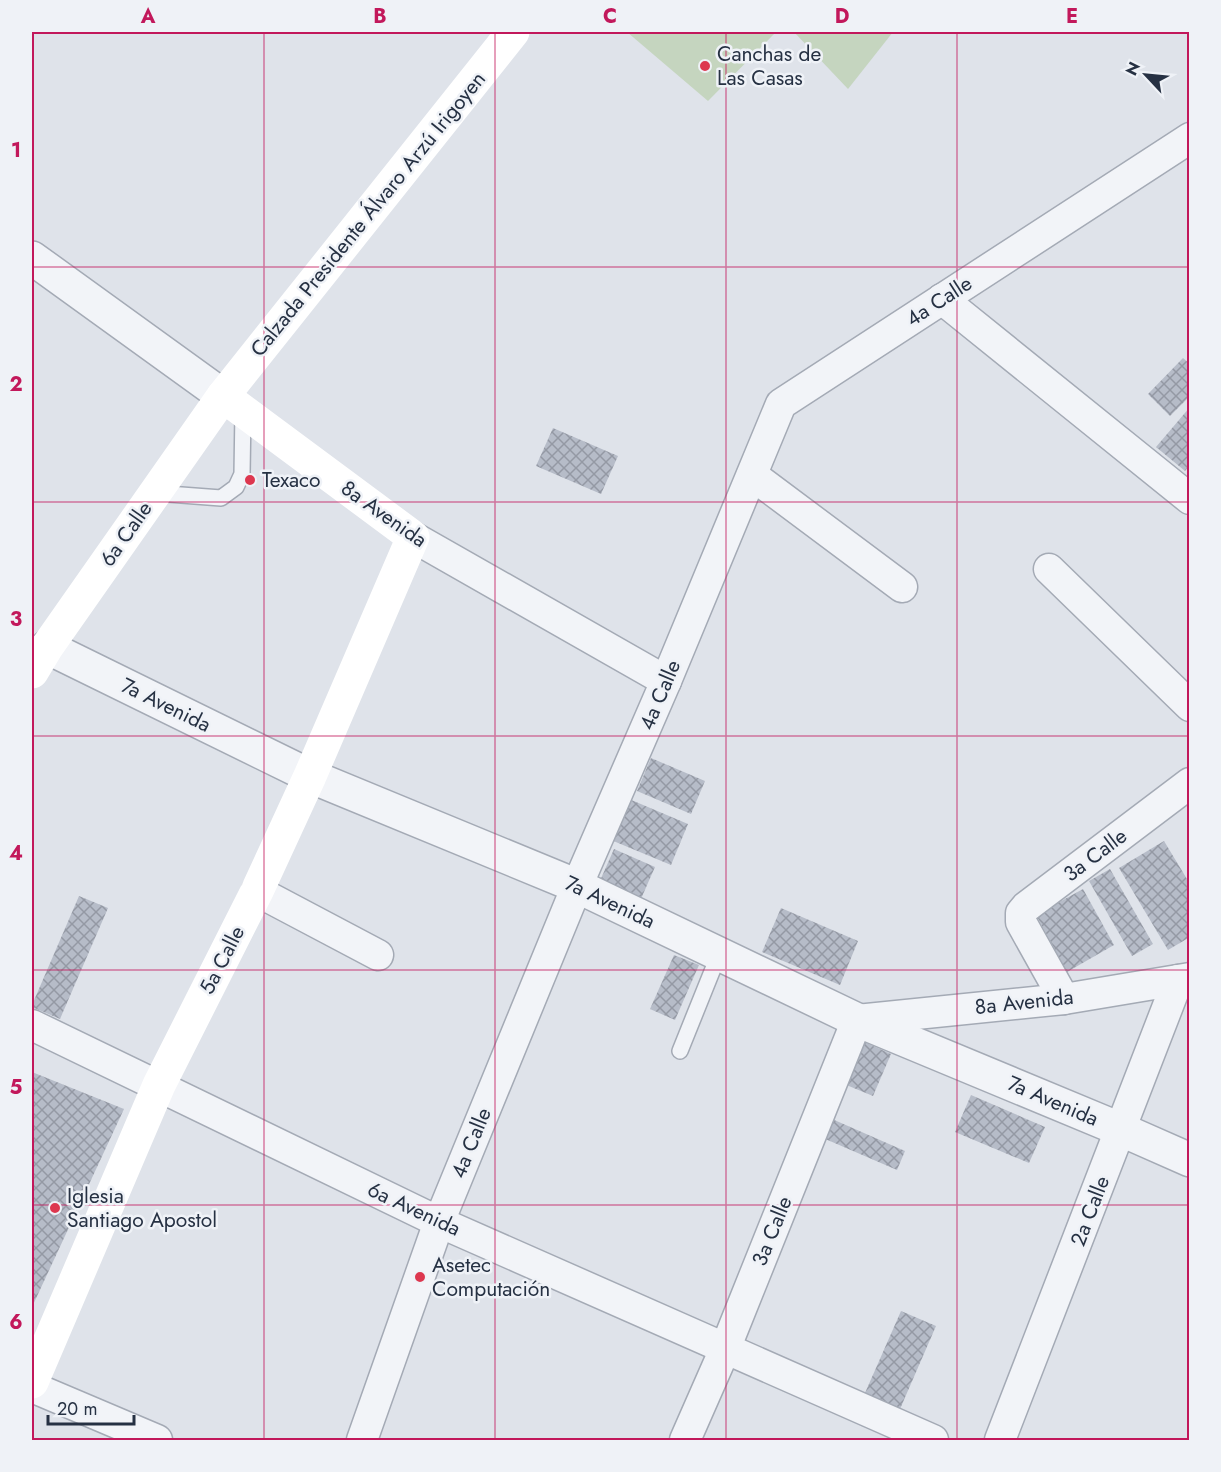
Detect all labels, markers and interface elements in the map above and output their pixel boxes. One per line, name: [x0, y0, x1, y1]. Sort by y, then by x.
text: A: [140, 2, 156, 31]
text: B: [373, 2, 387, 31]
text: C: [603, 2, 617, 31]
text: D: [835, 2, 849, 31]
text: E: [1066, 2, 1078, 31]
place label: Canchas de Las Casas: [717, 39, 821, 93]
north arrow: [1116, 45, 1176, 105]
text: N: [1120, 58, 1146, 79]
marker: Canchas de Las Casas: [698, 59, 712, 73]
street label: Calzada Presidente Álvaro Arzú Irigoyen: [243, 65, 493, 363]
text: 1: [11, 136, 21, 165]
street label: 4a Calle: [900, 268, 978, 334]
text: 2: [9, 370, 23, 399]
place label: Texaco: [262, 465, 321, 495]
marker: Texaco: [243, 473, 257, 487]
street label: 8a Avenida: [335, 473, 433, 555]
street label: 6a Calle: [93, 495, 159, 573]
text: 3: [10, 605, 22, 634]
street label: 4a Calle: [632, 655, 688, 735]
street label: 7a Avenida: [116, 670, 216, 740]
street label: 3a Calle: [1057, 821, 1133, 889]
text: 4: [9, 839, 23, 868]
street label: 7a Avenida: [560, 868, 660, 936]
street label: 5a Calle: [192, 920, 252, 999]
street label: 8a Avenida: [973, 982, 1075, 1022]
street label: 7a Avenida: [1003, 1068, 1103, 1134]
text: 5: [10, 1073, 23, 1102]
street label: 4a Calle: [443, 1103, 499, 1183]
street label: 2a Calle: [1063, 1171, 1117, 1251]
street label: 6a Avenida: [363, 1174, 465, 1244]
place label: Iglesia Santiago Apostol: [67, 1181, 217, 1235]
street label: 3a Calle: [744, 1191, 800, 1270]
marker: Iglesia Santiago Apostol: [48, 1201, 62, 1215]
place label: Asetec Computación: [432, 1250, 550, 1304]
marker: Asetec Computación: [413, 1270, 427, 1284]
text: 6: [9, 1308, 23, 1337]
scale bar: [48, 1388, 134, 1426]
text: 20 m: [57, 1396, 97, 1422]

